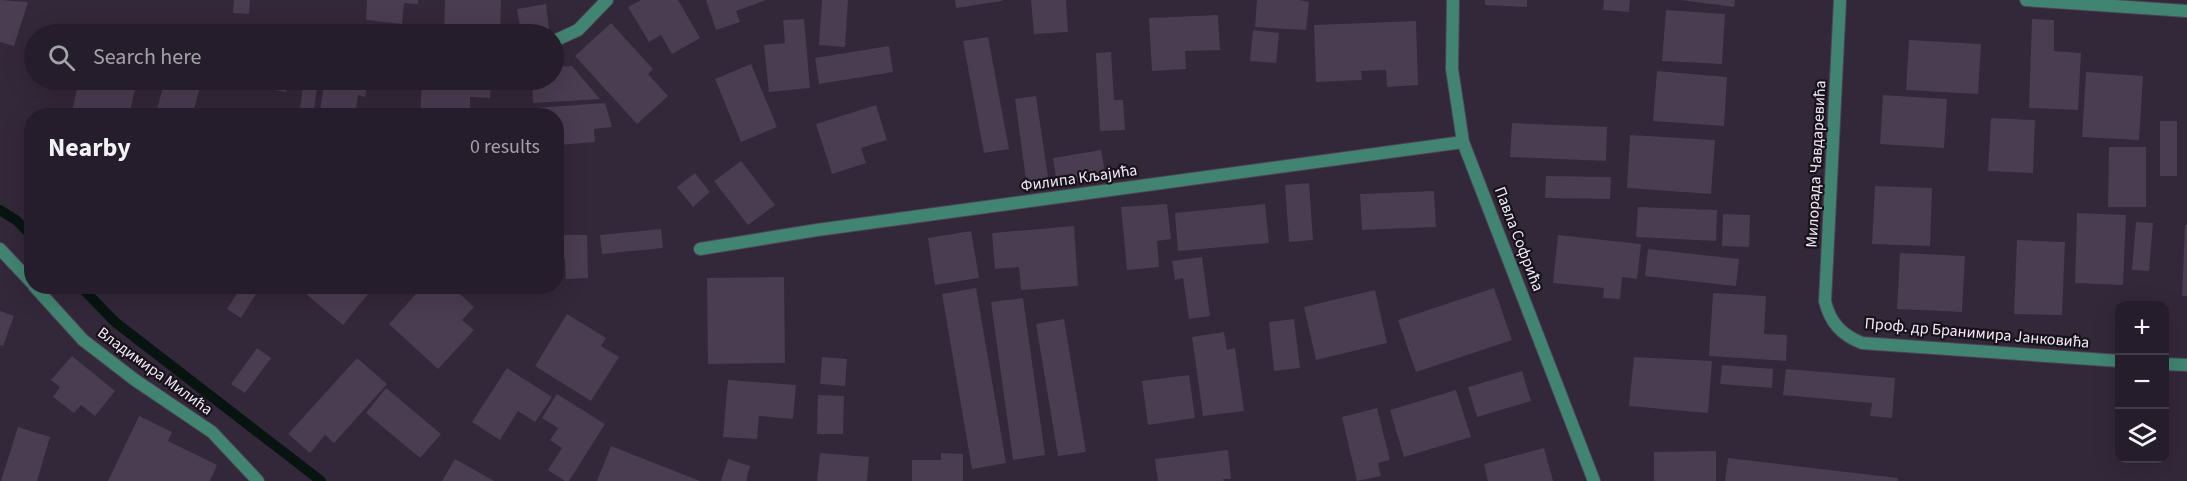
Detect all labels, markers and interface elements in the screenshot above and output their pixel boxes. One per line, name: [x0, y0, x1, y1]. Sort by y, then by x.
search box: [24, 24, 564, 90]
icon: search: [45, 41, 78, 74]
text: Search here: [93, 41, 201, 73]
street label: Милорада Чавдаревића: [1801, 80, 1831, 248]
text: Nearby: [48, 129, 131, 166]
text: 0 results: [470, 133, 540, 161]
street label: Филипа Кљајића: [1019, 159, 1139, 197]
street label: Павла Софрића: [1489, 184, 1549, 294]
map controls: [2115, 301, 2169, 463]
button: +: [2115, 301, 2169, 355]
street label: Проф. др Бранимира Јанковића: [1864, 312, 2090, 354]
street label: Владимира Милића: [93, 322, 217, 420]
button: −: [2115, 355, 2169, 409]
button: layers: [2115, 409, 2169, 463]

